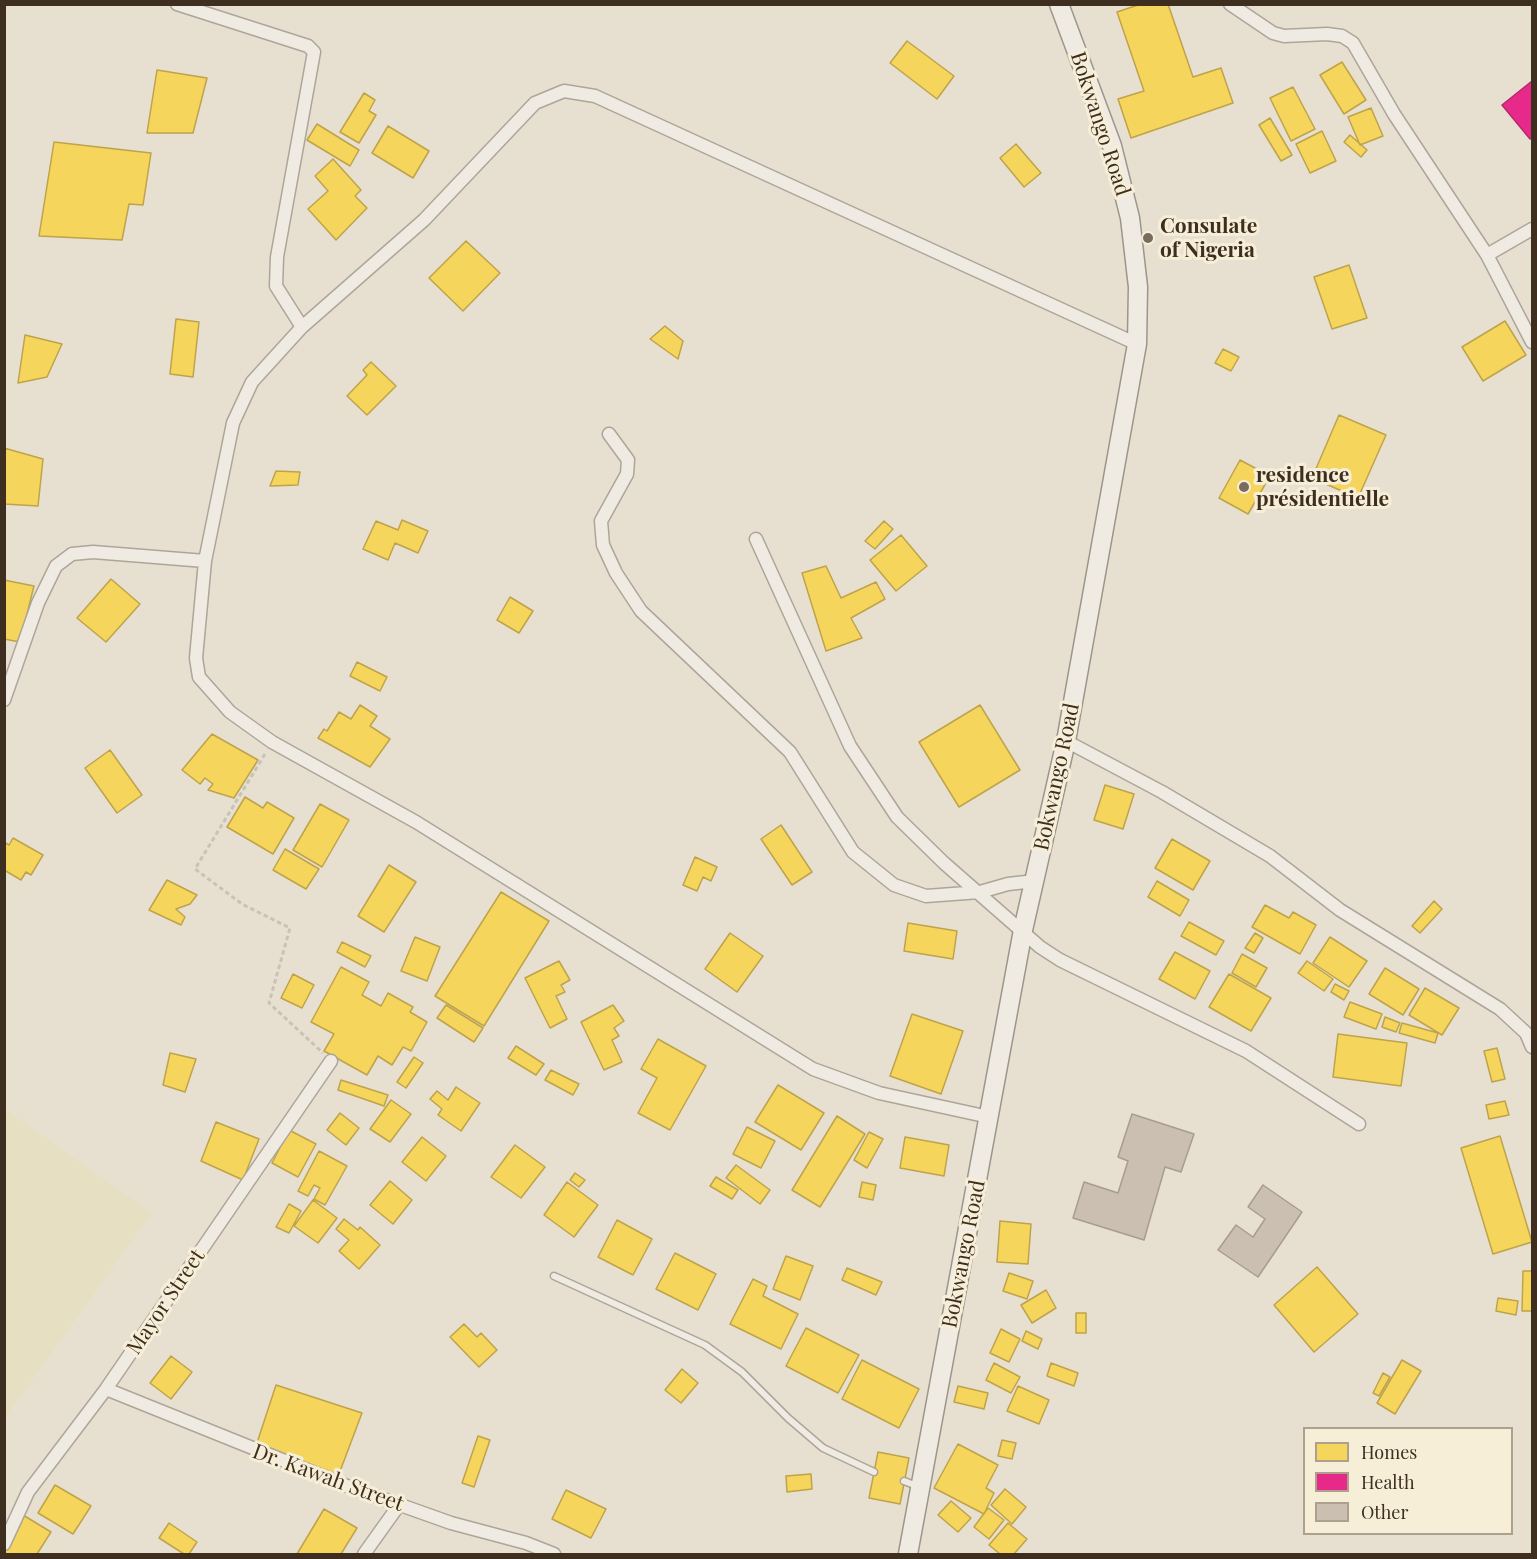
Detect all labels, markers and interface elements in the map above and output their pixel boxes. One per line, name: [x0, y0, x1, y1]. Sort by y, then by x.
street label: Bokwango Road: [1065, 49, 1135, 199]
place label: Consulate of Nigeria: [1160, 213, 1257, 263]
marker: Consulate of Nigeria: [1141, 231, 1155, 245]
place label: residence présidentielle: [1256, 462, 1389, 512]
marker: residence présidentielle: [1237, 480, 1251, 494]
street label: Bokwango Road: [1029, 701, 1085, 853]
street label: Bokwango Road: [937, 1178, 991, 1330]
street label: Mayor Street: [122, 1245, 210, 1359]
legend: [1303, 1427, 1513, 1535]
street label: Dr. Kawah Street: [249, 1439, 407, 1517]
text: Homes: [1361, 1440, 1417, 1464]
text: Health: [1361, 1470, 1414, 1494]
text: Other: [1361, 1500, 1408, 1524]

